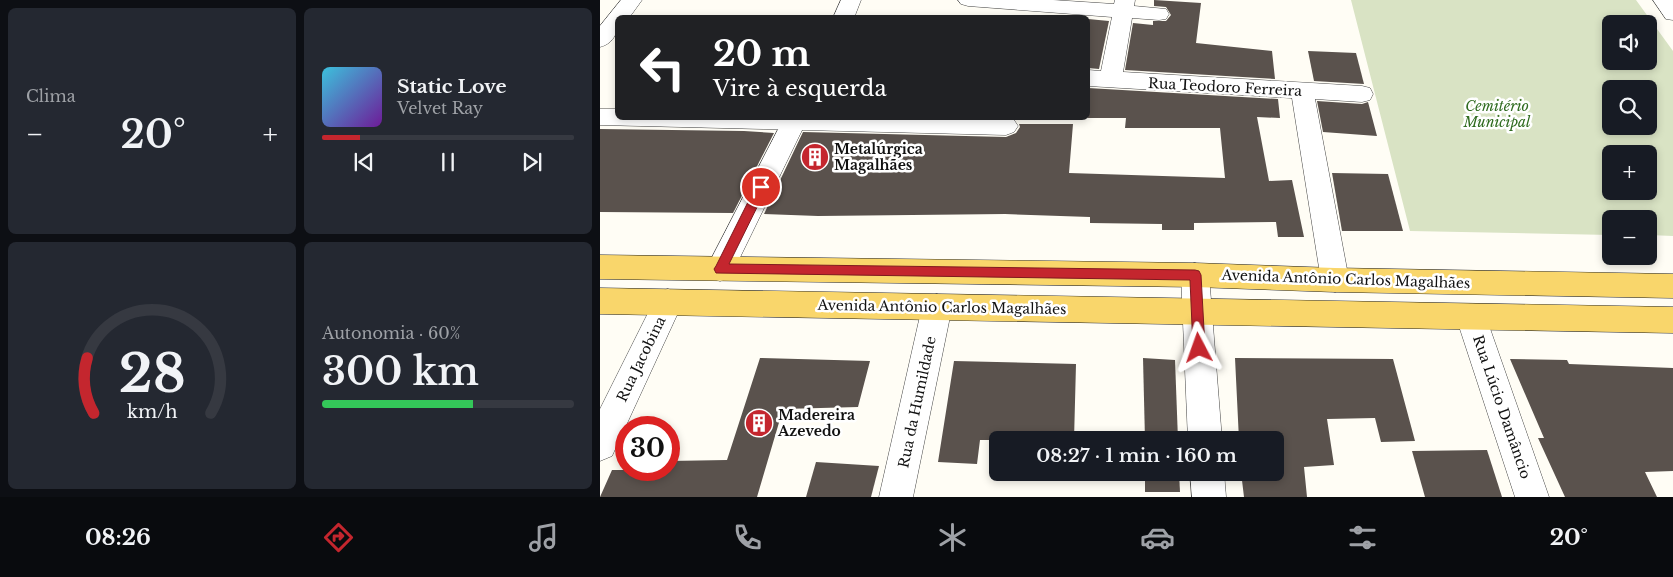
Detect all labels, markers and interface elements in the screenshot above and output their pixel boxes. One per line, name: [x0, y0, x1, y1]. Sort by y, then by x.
map controls: [1602, 15, 1657, 265]
button: sound: [1602, 15, 1657, 70]
text: 20 m: [713, 32, 810, 75]
icon: left: [630, 35, 695, 100]
street label: Rua Teodoro Ferreira: [1148, 74, 1303, 100]
text: Static Love: [397, 75, 507, 98]
text: Vire à esquerda: [713, 75, 887, 102]
button: search: [1602, 80, 1657, 135]
text: Clima: [26, 86, 76, 106]
park label: Cemitério Municipal: [1463, 97, 1531, 131]
text: Velvet Ray: [397, 98, 483, 118]
text: 20°: [120, 111, 186, 158]
text: −: [26, 117, 44, 152]
text: +: [263, 117, 278, 152]
place label: Metalúrgica Magalhães: [834, 140, 923, 174]
building icon: Metalúrgica Magalhães: [800, 142, 830, 172]
button: +: [1602, 145, 1657, 200]
icon: previous: [350, 148, 378, 176]
icon: pause: [434, 148, 462, 176]
icon: next: [518, 148, 546, 176]
pin: [740, 166, 782, 208]
icon: arrive: [747, 173, 775, 201]
button: −: [1602, 210, 1657, 265]
street label: Avenida Antônio Carlos Magalhães: [1220, 266, 1471, 292]
street label: Avenida Antônio Carlos Magalhães: [816, 296, 1067, 318]
street label: Rua Jacobina: [613, 313, 670, 405]
position arrow: [1172, 321, 1224, 373]
text: Autonomia · 60%: [322, 323, 460, 343]
street label: Rua Lúcio Damâncio: [1469, 333, 1535, 481]
street label: Rua da Humildade: [894, 335, 940, 469]
text: 28: [119, 342, 185, 406]
text: 300 km: [322, 348, 479, 395]
text: km/h: [127, 401, 177, 423]
place label: Madereira Azevedo: [777, 406, 855, 440]
building icon: Madereira Azevedo: [744, 408, 774, 438]
speed limit sign: 30: [615, 416, 680, 481]
text: 08:27 · 1 min · 160 m: [1036, 444, 1237, 467]
icon: directions: [321, 520, 356, 555]
icon: music: [526, 520, 561, 555]
icon: phone: [730, 520, 765, 555]
icon: climate: [935, 520, 970, 555]
icon: car: [1140, 520, 1175, 555]
icon: filters: [1345, 520, 1380, 555]
text: 08:26: [85, 524, 151, 551]
text: 20°: [1550, 524, 1588, 551]

